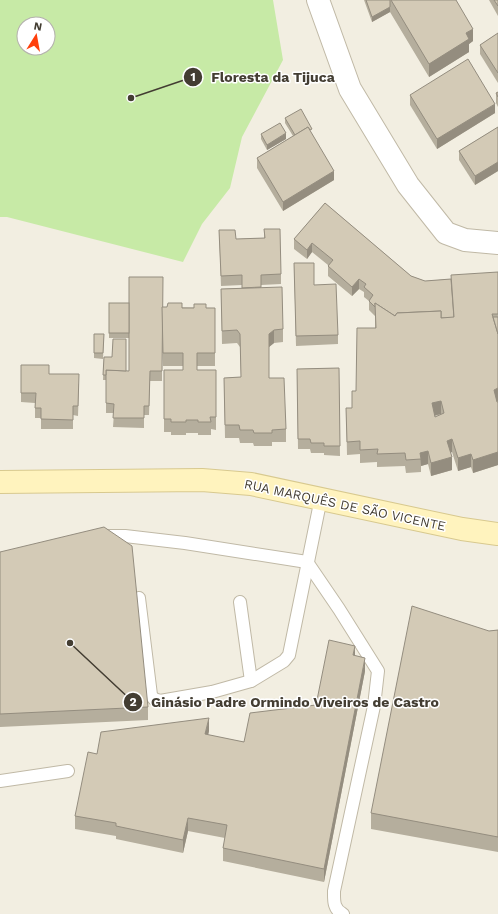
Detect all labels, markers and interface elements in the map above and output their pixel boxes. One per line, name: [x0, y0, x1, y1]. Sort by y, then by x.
north arrow: [16, 16, 56, 56]
text: N: [33, 20, 43, 34]
callout: Floresta da Tijuca: [183, 64, 343, 90]
text: Floresta da Tijuca: [211, 69, 336, 85]
text: 1: [190, 70, 196, 84]
street label: RUA MARQUÊS DE SÃO VICENTE: [243, 475, 447, 534]
callout: Ginásio Padre Ormindo Viveiros de Castro: [123, 689, 447, 715]
text: Ginásio Padre Ormindo Viveiros de Castro: [151, 694, 439, 710]
text: 2: [129, 695, 137, 709]

